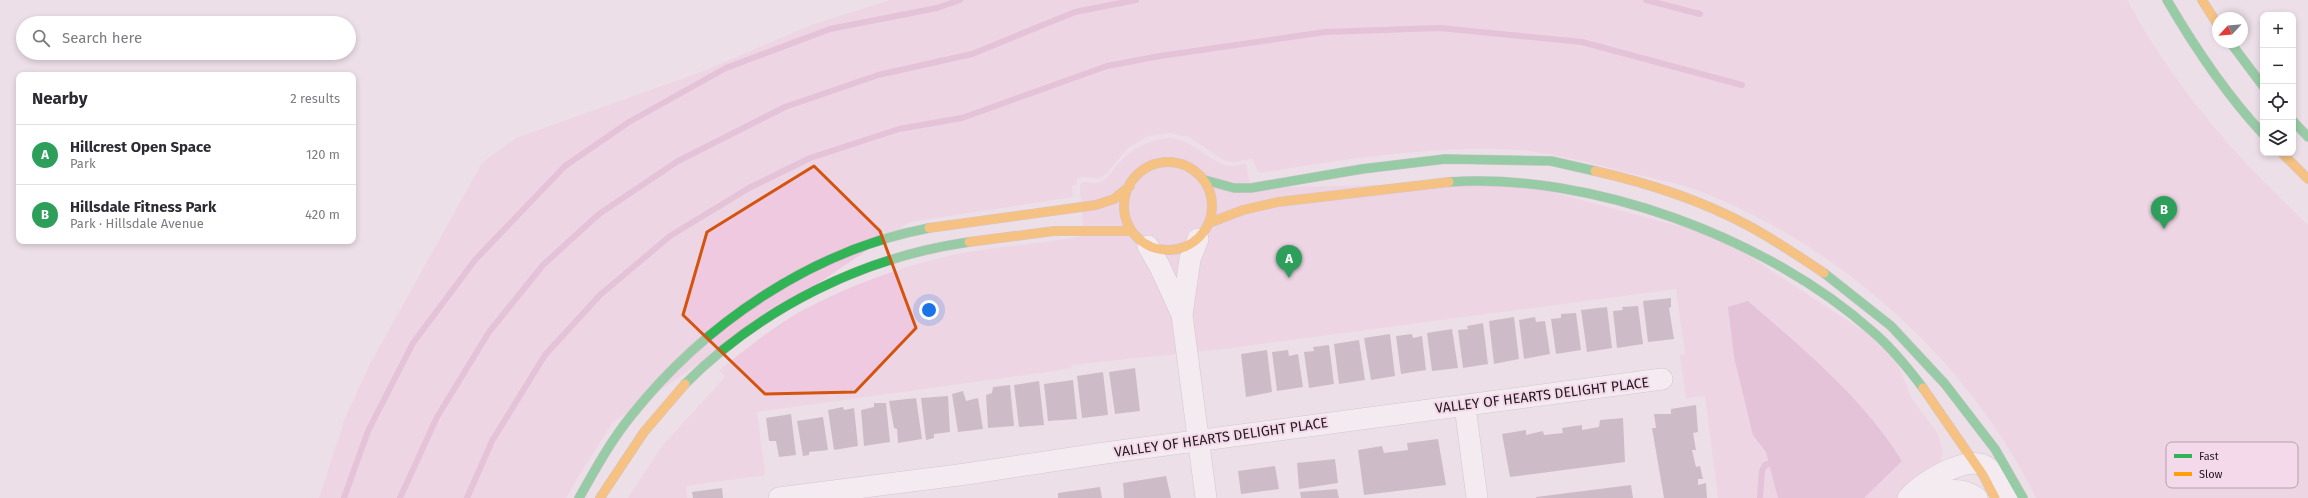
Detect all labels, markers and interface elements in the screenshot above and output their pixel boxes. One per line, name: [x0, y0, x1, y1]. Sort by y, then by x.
north arrow: [2212, 12, 2248, 48]
map controls: [2260, 12, 2296, 156]
button: +: [2260, 12, 2296, 48]
search box: [16, 16, 356, 60]
icon: search: [30, 27, 52, 49]
text: Search here: [62, 29, 142, 47]
button: −: [2260, 48, 2296, 84]
button: locate: [2260, 84, 2296, 120]
text: Nearby: [32, 88, 87, 109]
text: 2 results: [290, 91, 340, 106]
button: layers: [2260, 120, 2296, 156]
text: Hillcrest Open Space: [70, 138, 211, 156]
text: A: [41, 147, 49, 162]
text: 120 m: [306, 147, 340, 162]
text: Park: [70, 156, 96, 171]
pin: B: [2151, 196, 2177, 229]
text: Hillsdale Fitness Park: [70, 198, 216, 216]
text: B: [41, 207, 49, 222]
text: 420 m: [305, 207, 340, 222]
text: Park · Hillsdale Avenue: [70, 216, 204, 231]
pin: A: [1276, 245, 1302, 278]
your location: [919, 300, 939, 320]
street label: VALLEY OF HEARTS DELIGHT PLACE: [1434, 374, 1650, 417]
street label: VALLEY OF HEARTS DELIGHT PLACE: [1113, 414, 1329, 461]
legend: [2166, 442, 2298, 488]
text: Fast: [2199, 450, 2219, 463]
text: Slow: [2199, 468, 2223, 481]

